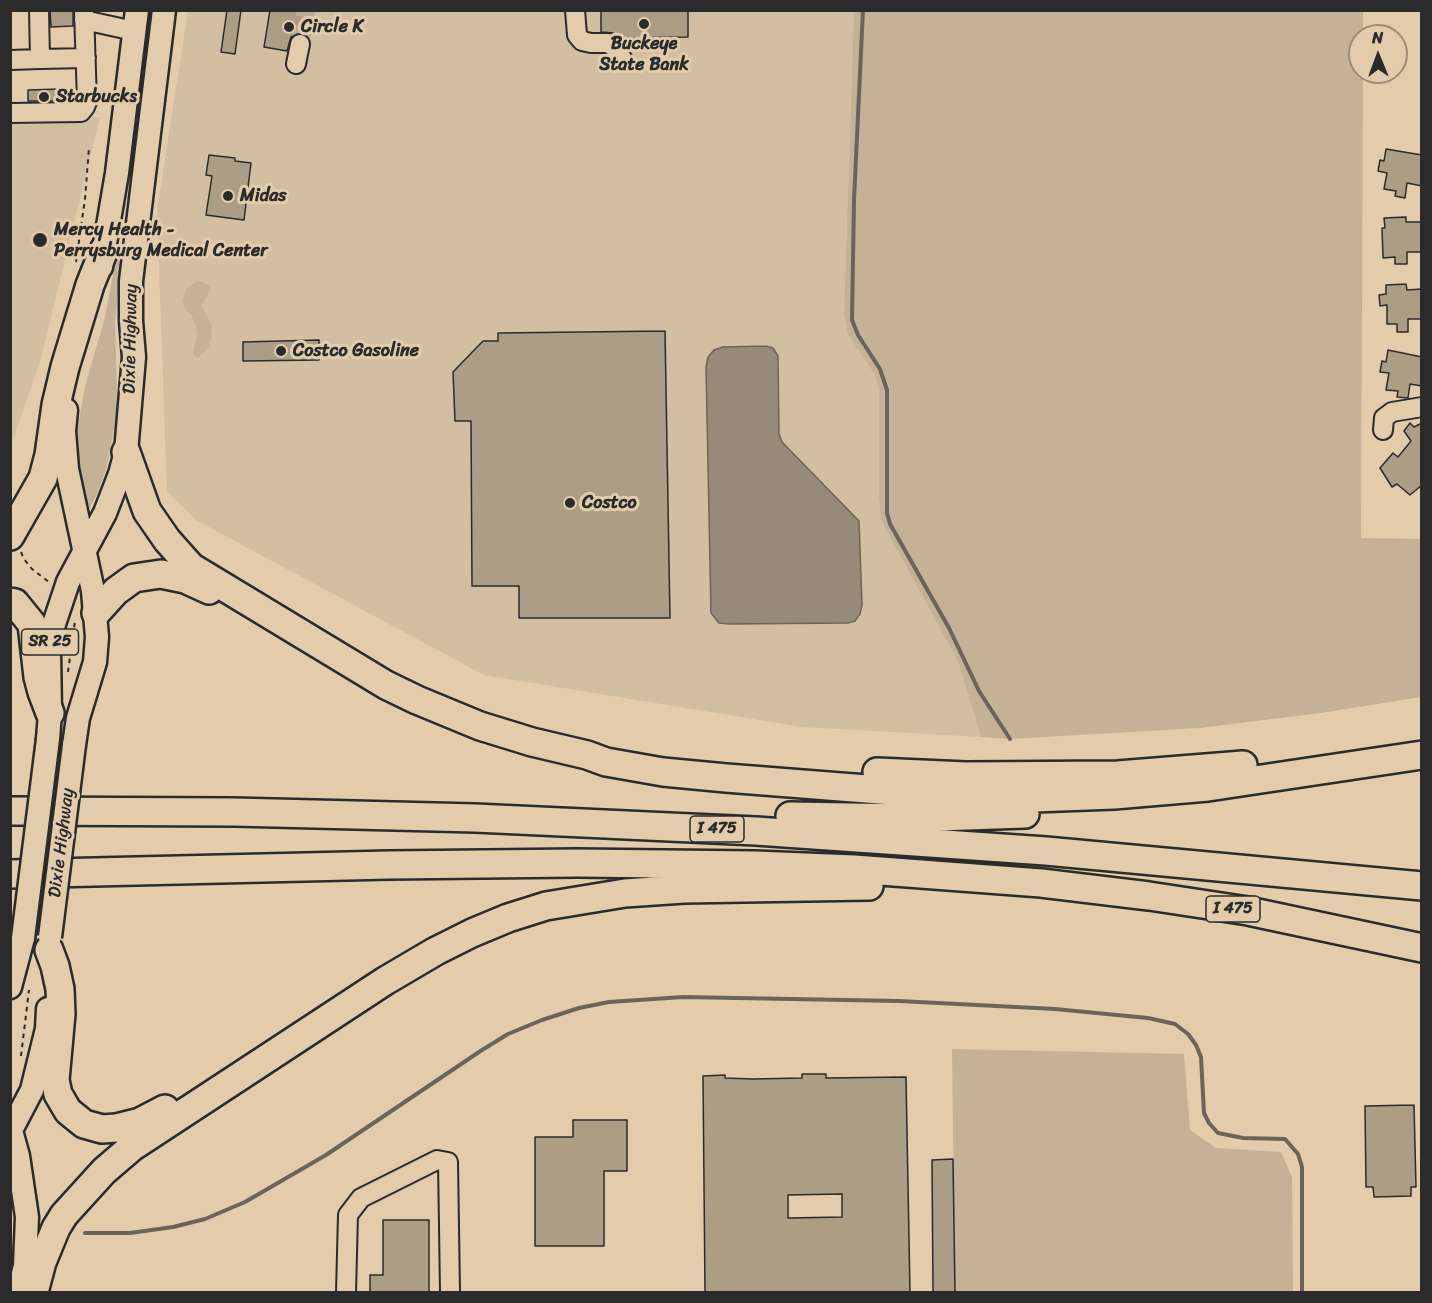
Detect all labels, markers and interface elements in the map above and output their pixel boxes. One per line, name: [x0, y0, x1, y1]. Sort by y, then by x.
place label: Circle K: [301, 16, 364, 38]
marker: Buckeye State Bank: [637, 17, 651, 31]
marker: Circle K: [282, 20, 296, 34]
text: N: [1372, 23, 1384, 52]
north arrow: [1348, 24, 1408, 84]
place label: Buckeye State Bank: [599, 33, 689, 76]
place label: Starbucks: [56, 86, 137, 108]
marker: Starbucks: [37, 90, 51, 104]
place label: Midas: [240, 185, 286, 207]
marker: Midas: [221, 189, 235, 203]
place label: Mercy Health - Perrysburg Medical Center: [54, 219, 268, 262]
marker: Mercy Health - Perrysburg Medical Center: [31, 231, 49, 249]
street label: Dixie Highway: [119, 284, 143, 394]
place label: Costco Gasoline: [293, 340, 419, 362]
marker: Costco Gasoline: [274, 344, 288, 358]
place label: Costco: [582, 492, 637, 514]
marker: Costco: [563, 496, 577, 510]
road number: SR 25: [22, 629, 78, 655]
street label: Dixie Highway: [45, 787, 79, 899]
road number: I 475: [690, 816, 744, 842]
road number: I 475: [1206, 896, 1260, 922]

